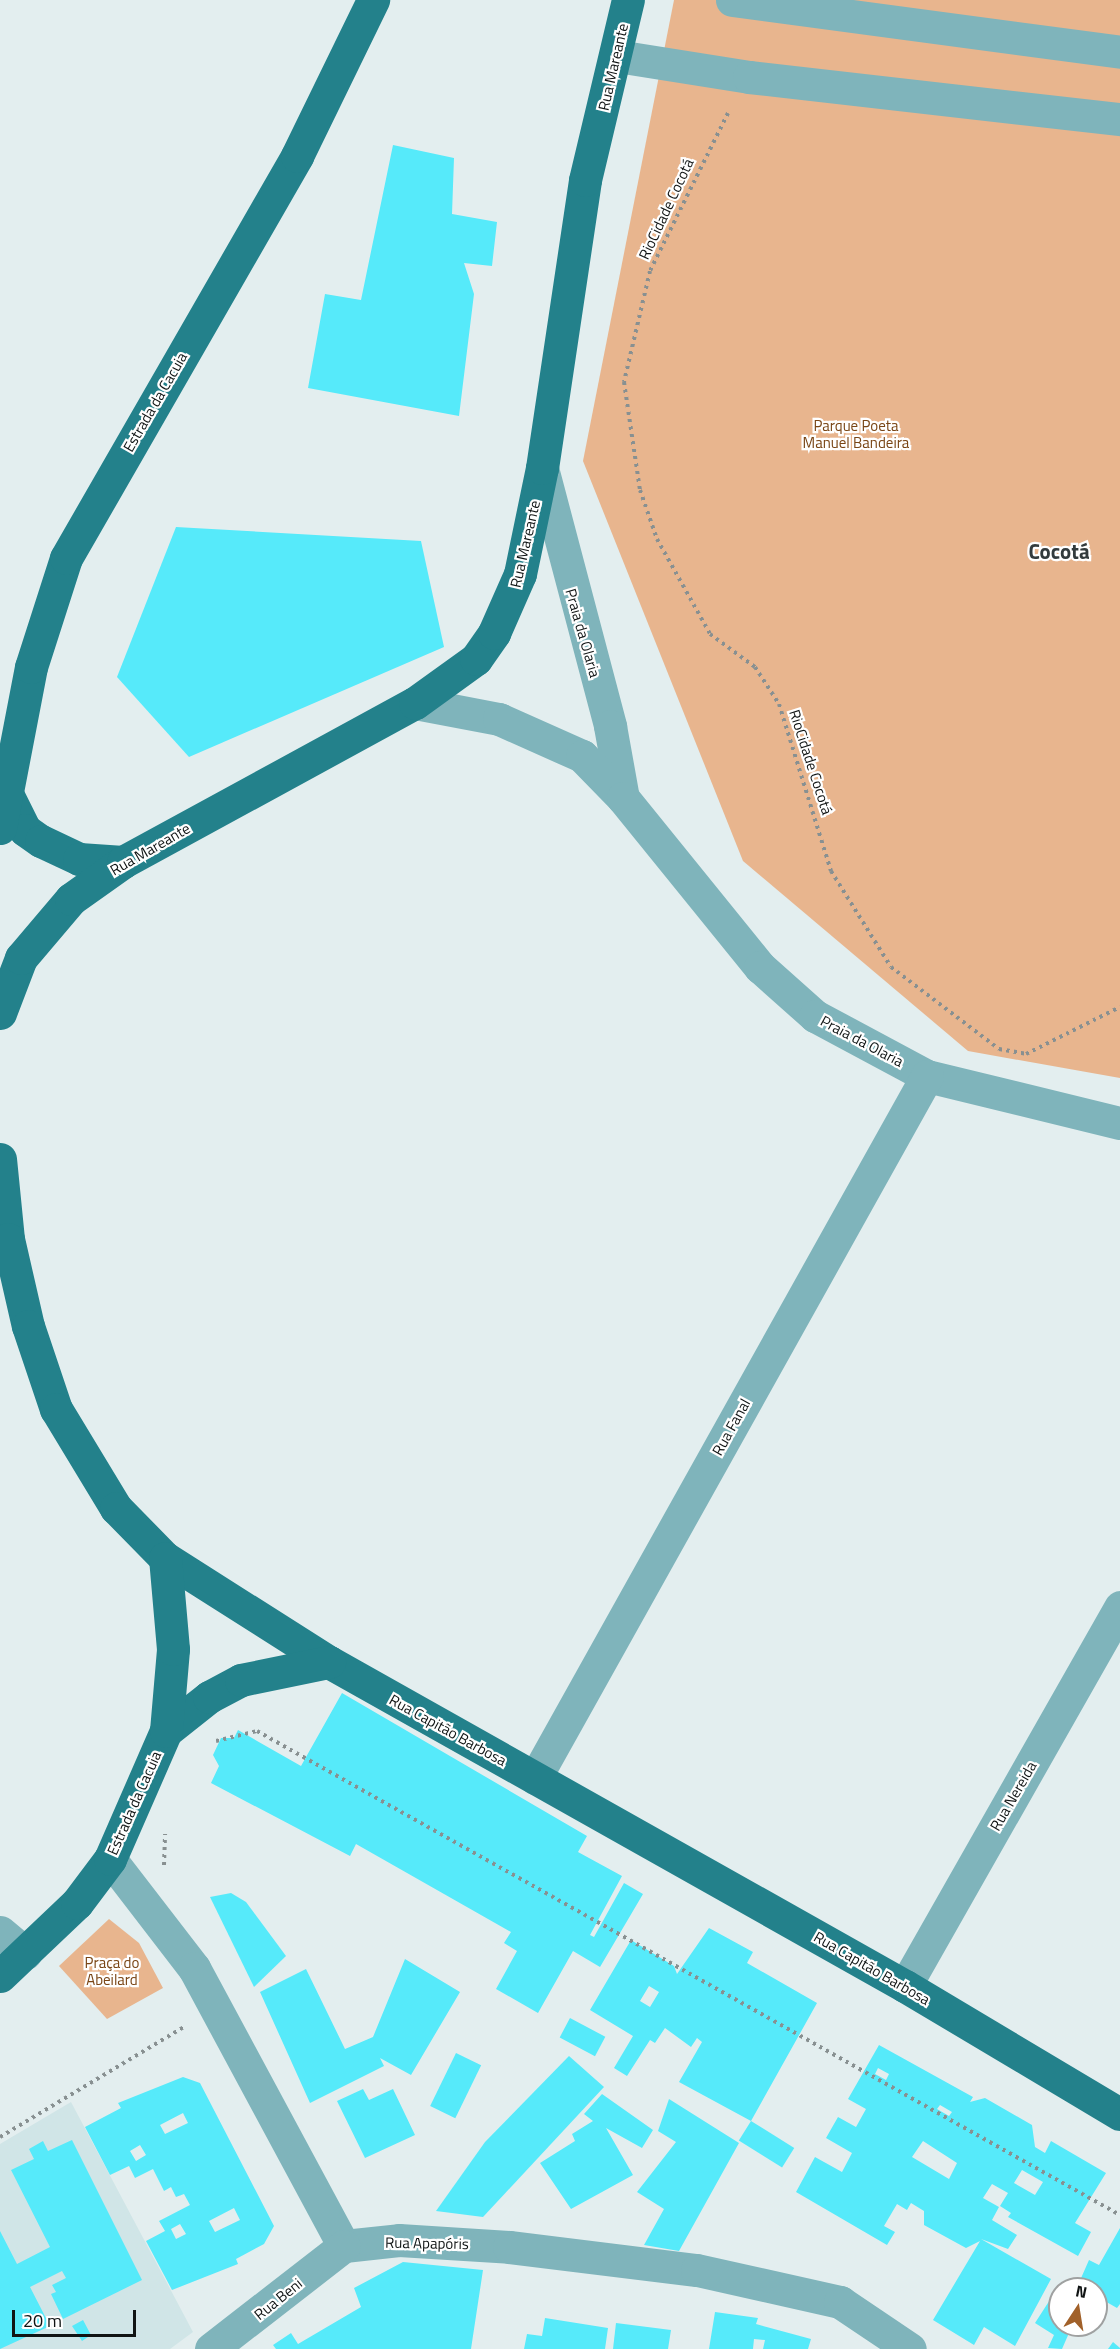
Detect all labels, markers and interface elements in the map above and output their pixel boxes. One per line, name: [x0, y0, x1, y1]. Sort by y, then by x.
street label: Rua Mareante: [594, 22, 632, 112]
street label: RioCidade Cocotá: [635, 156, 697, 262]
street label: Estrada da Cacuia: [119, 349, 191, 455]
park label: Parque Poeta Manuel Bandeira: [803, 416, 909, 451]
street label: Rua Mareante: [506, 499, 544, 589]
district label: Cocotá: [1028, 538, 1090, 564]
street label: Praia da Olaria: [562, 587, 604, 679]
street label: RioCidade Cocotá: [786, 707, 836, 817]
street label: Rua Mareante: [107, 819, 193, 879]
street label: Praia da Olaria: [817, 1012, 907, 1070]
street label: Rua Fanal: [708, 1396, 754, 1458]
street label: Rua Capitão Barbosa: [386, 1690, 510, 1770]
street label: Estrada da Cacuia: [103, 1748, 165, 1858]
street label: Rua Nereida: [986, 1758, 1040, 1834]
street label: Rua Capitão Barbosa: [811, 1927, 933, 2009]
park label: Praça do Abeilard: [85, 1953, 139, 1988]
street label: Rua Apapóris: [385, 2233, 469, 2253]
street label: Rua Beni: [251, 2274, 305, 2324]
north arrow: [1048, 2277, 1108, 2337]
text: N: [1073, 2278, 1089, 2304]
scale bar: [15, 2298, 140, 2336]
text: 20 m: [23, 2307, 62, 2334]

